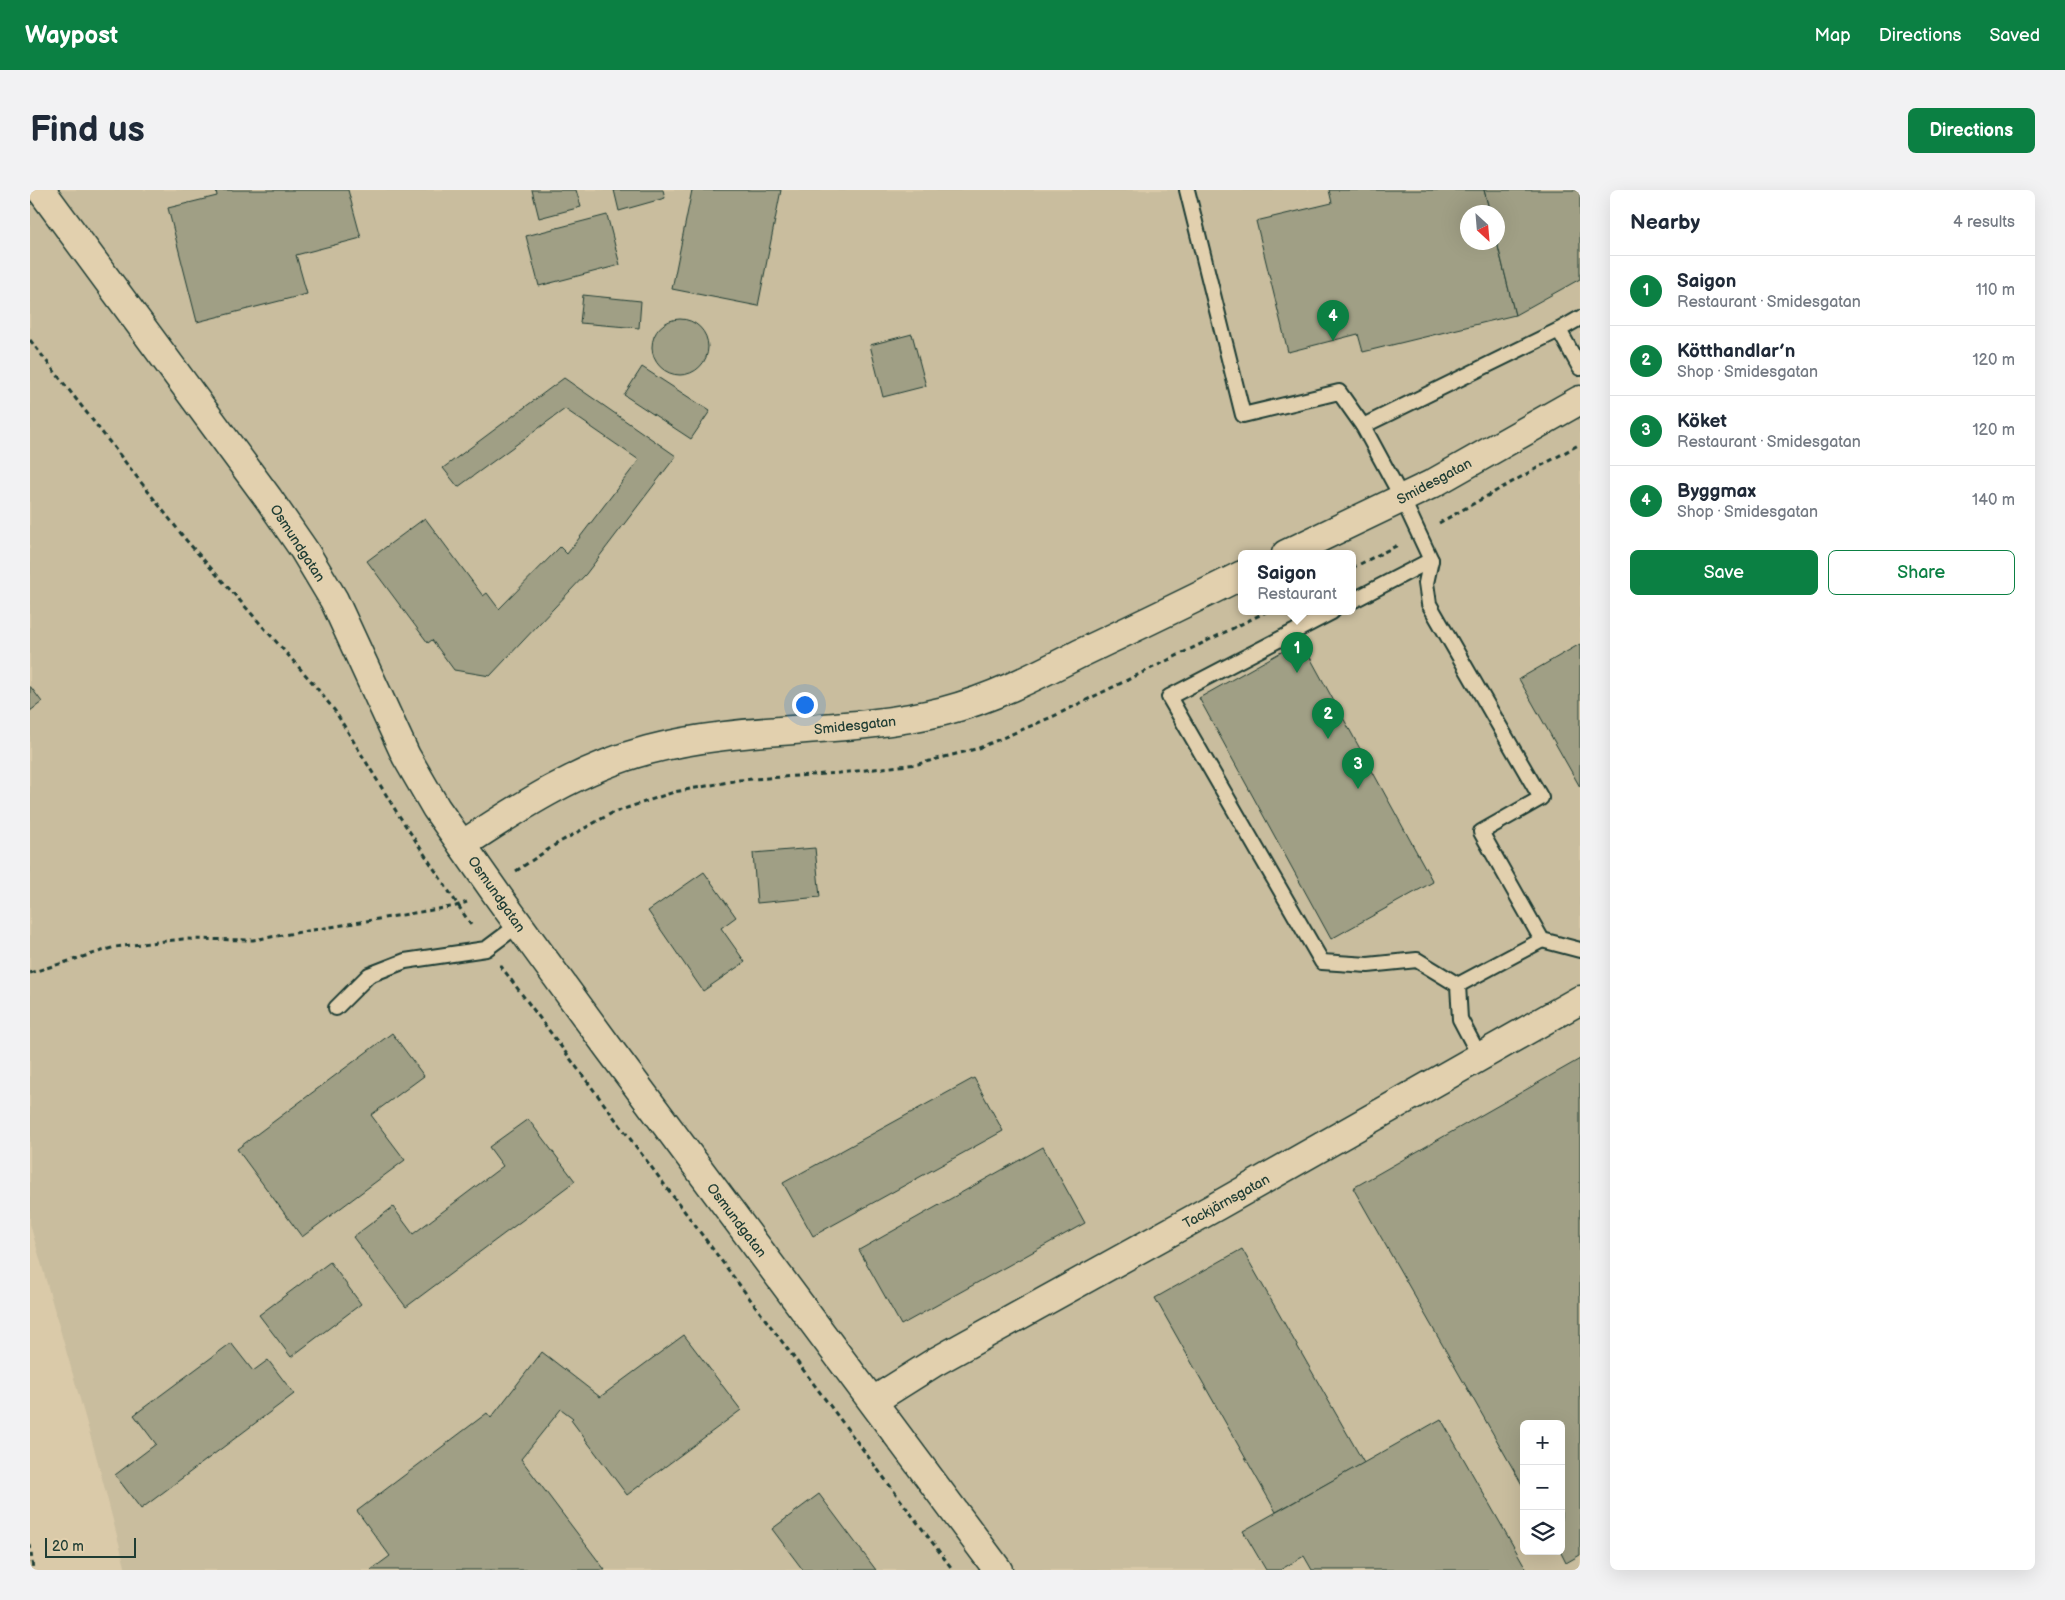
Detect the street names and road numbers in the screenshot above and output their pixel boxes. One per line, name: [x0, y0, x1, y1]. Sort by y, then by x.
street label: Smidesgatan: [1394, 455, 1475, 508]
street label: Osmundgatan: [266, 502, 329, 585]
street label: Smidesgatan: [813, 713, 897, 738]
street label: Osmundgatan: [464, 853, 529, 936]
street label: Tackjärnsgatan: [1180, 1171, 1273, 1232]
street label: Osmundgatan: [703, 1180, 770, 1261]

